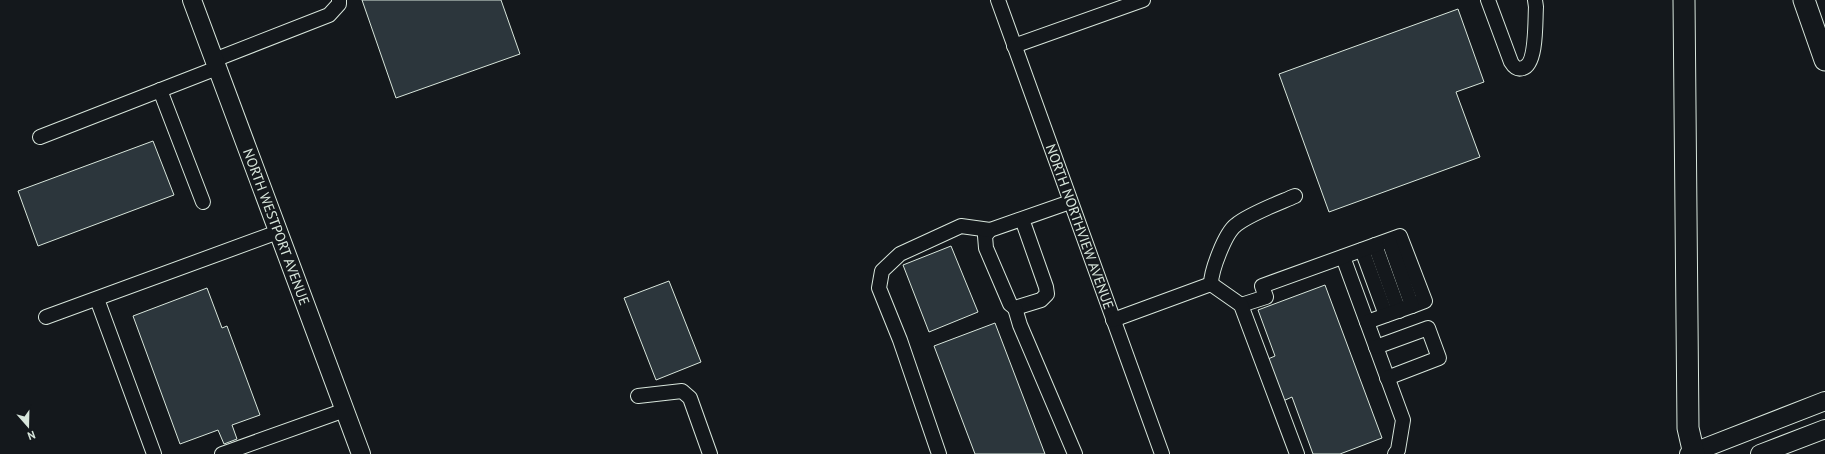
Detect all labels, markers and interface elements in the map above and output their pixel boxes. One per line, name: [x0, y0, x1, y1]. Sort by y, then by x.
street label: NORTH NORTHVIEW AVENUE: [1042, 142, 1118, 312]
street label: NORTH WESTPORT AVENUE: [239, 146, 314, 308]
north arrow: [8, 406, 48, 446]
text: N: [26, 428, 37, 443]

